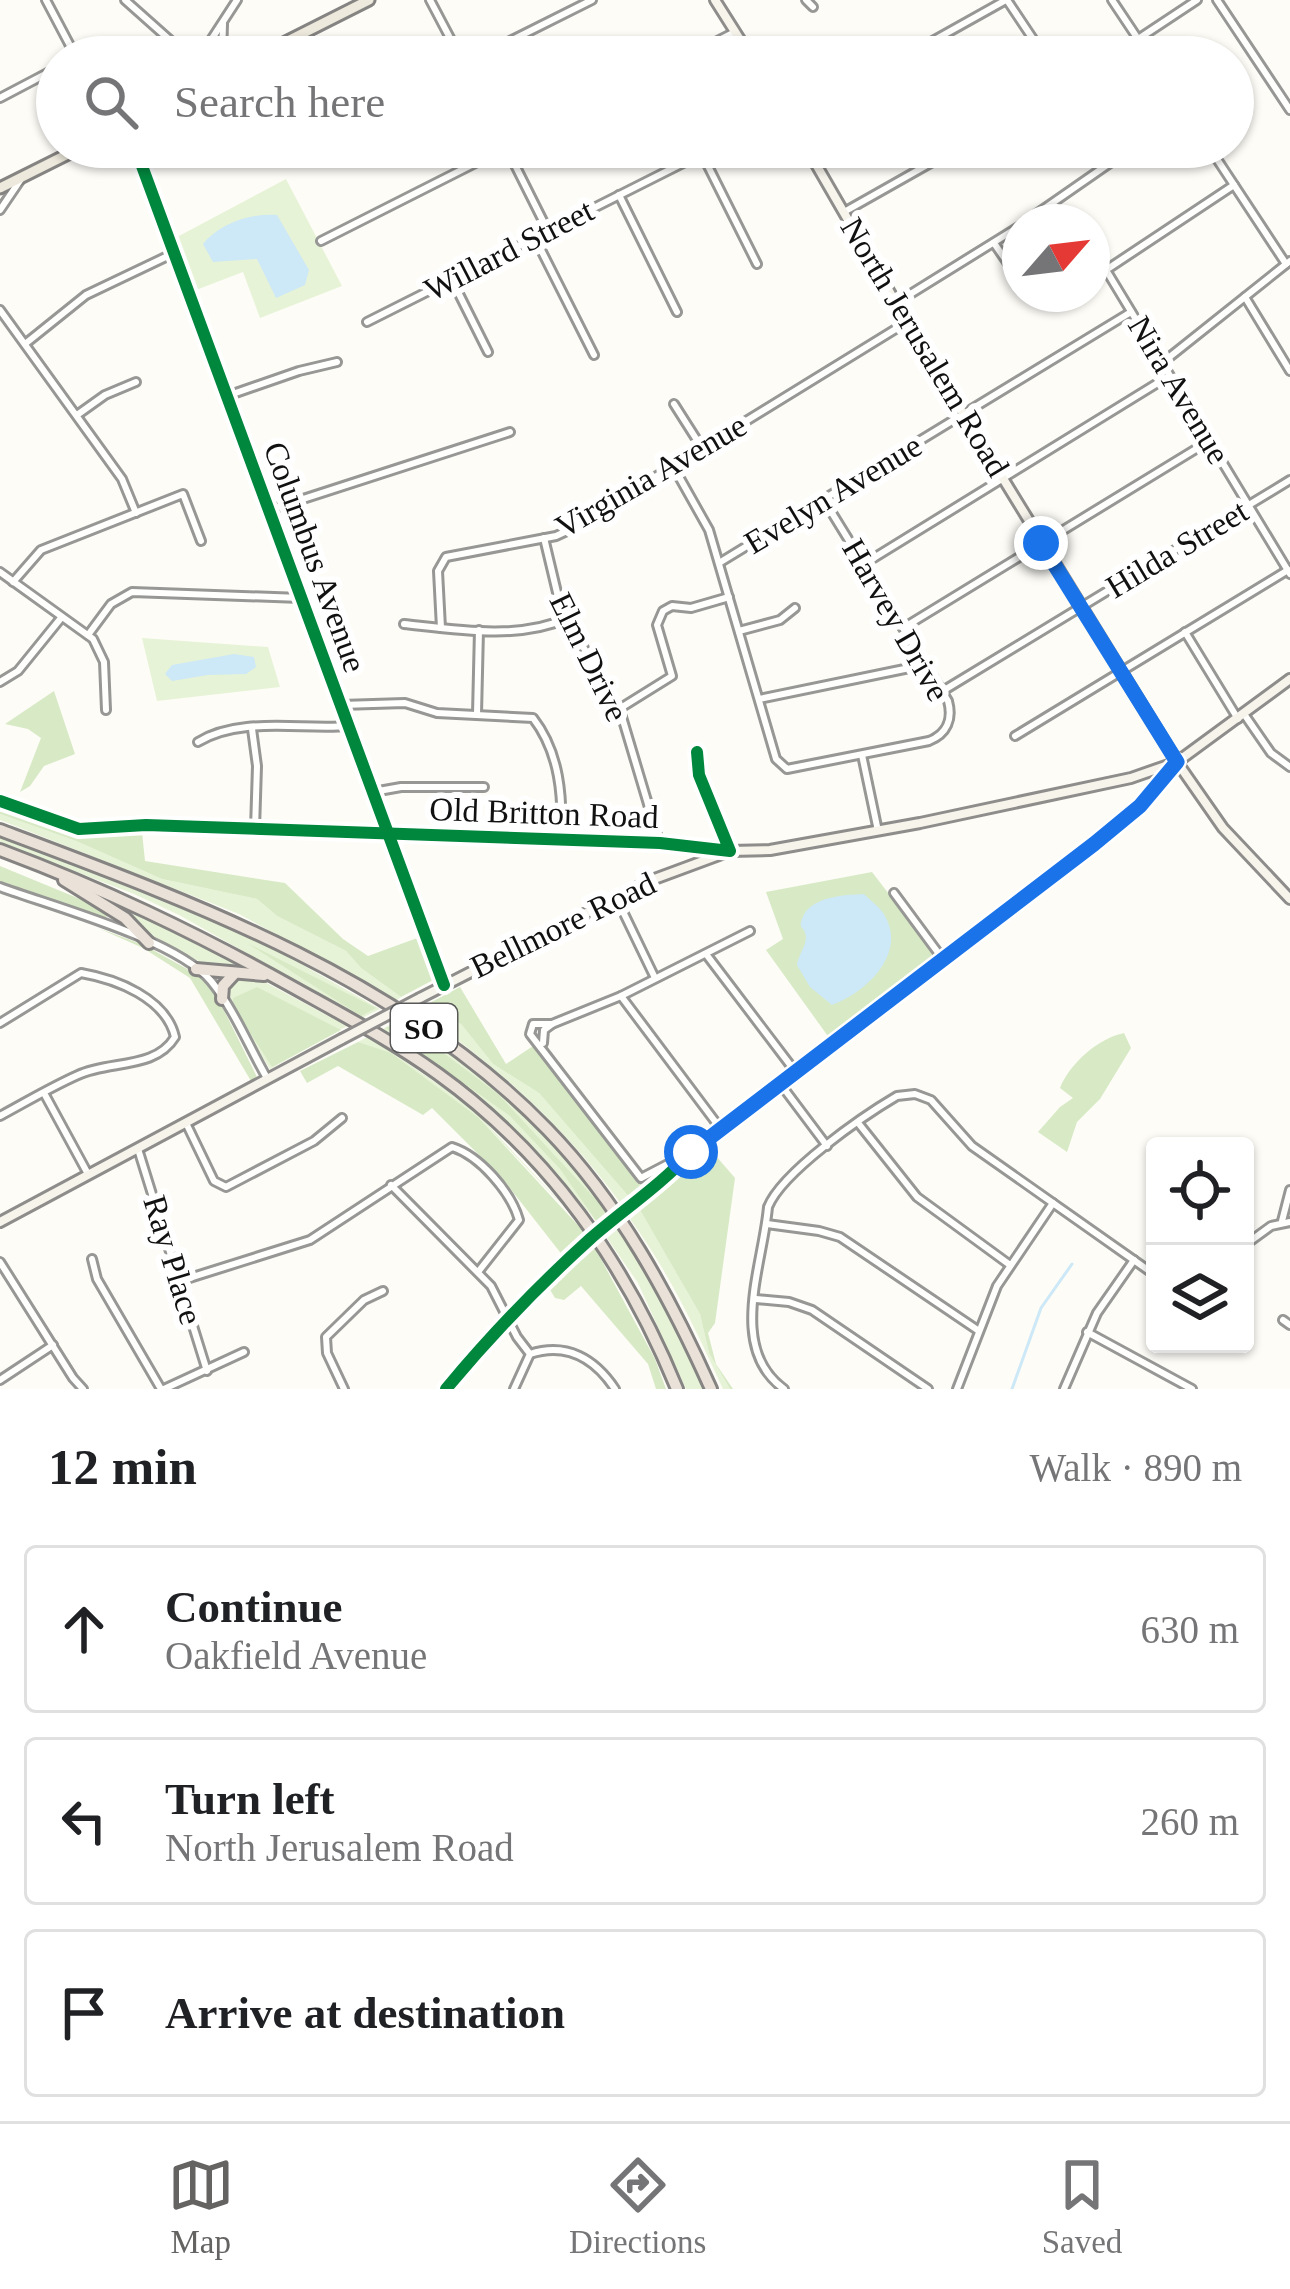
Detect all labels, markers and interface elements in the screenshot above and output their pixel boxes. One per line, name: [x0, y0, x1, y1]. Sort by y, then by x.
search box: [36, 36, 1254, 168]
icon: search: [78, 69, 144, 135]
text: Search here: [174, 77, 385, 127]
street label: Willard Street: [419, 192, 599, 308]
north arrow: [1002, 204, 1110, 312]
street label: North Jerusalem Road: [834, 211, 1017, 483]
street label: Nira Avenue: [1121, 310, 1237, 470]
street label: Virginia Avenue: [549, 407, 753, 545]
street label: Evelyn Avenue: [738, 427, 928, 561]
street label: Columbus Avenue: [257, 437, 373, 677]
street label: Hilda Street: [1100, 493, 1254, 605]
route end: [1014, 516, 1068, 570]
street label: Harvey Drive: [835, 533, 957, 707]
street label: Elm Drive: [542, 587, 636, 727]
street label: Old Britton Road: [429, 791, 660, 835]
street label: Bellmore Road: [465, 865, 662, 985]
road number: SO: [391, 1004, 457, 1052]
route start: [664, 1125, 718, 1179]
map controls: [1146, 1137, 1254, 1353]
button: locate: [1146, 1137, 1254, 1245]
street label: Ray Place: [136, 1191, 210, 1329]
button: layers: [1146, 1245, 1254, 1353]
text: 12 min: [48, 1439, 197, 1495]
text: Walk · 890 m: [1030, 1446, 1242, 1489]
text: Continue: [165, 1582, 343, 1632]
icon: ahead: [51, 1596, 117, 1662]
text: 630 m: [1140, 1608, 1239, 1651]
text: Oakfield Avenue: [165, 1634, 427, 1677]
text: Turn left: [165, 1774, 335, 1824]
icon: left: [51, 1788, 117, 1854]
text: 260 m: [1140, 1800, 1239, 1843]
text: North Jerusalem Road: [165, 1826, 514, 1869]
icon: arrive: [51, 1980, 117, 2046]
text: Arrive at destination: [165, 1988, 565, 2038]
tab: Map: [168, 2152, 234, 2261]
tab: Directions: [569, 2152, 706, 2261]
tab: Saved: [1042, 2152, 1122, 2261]

